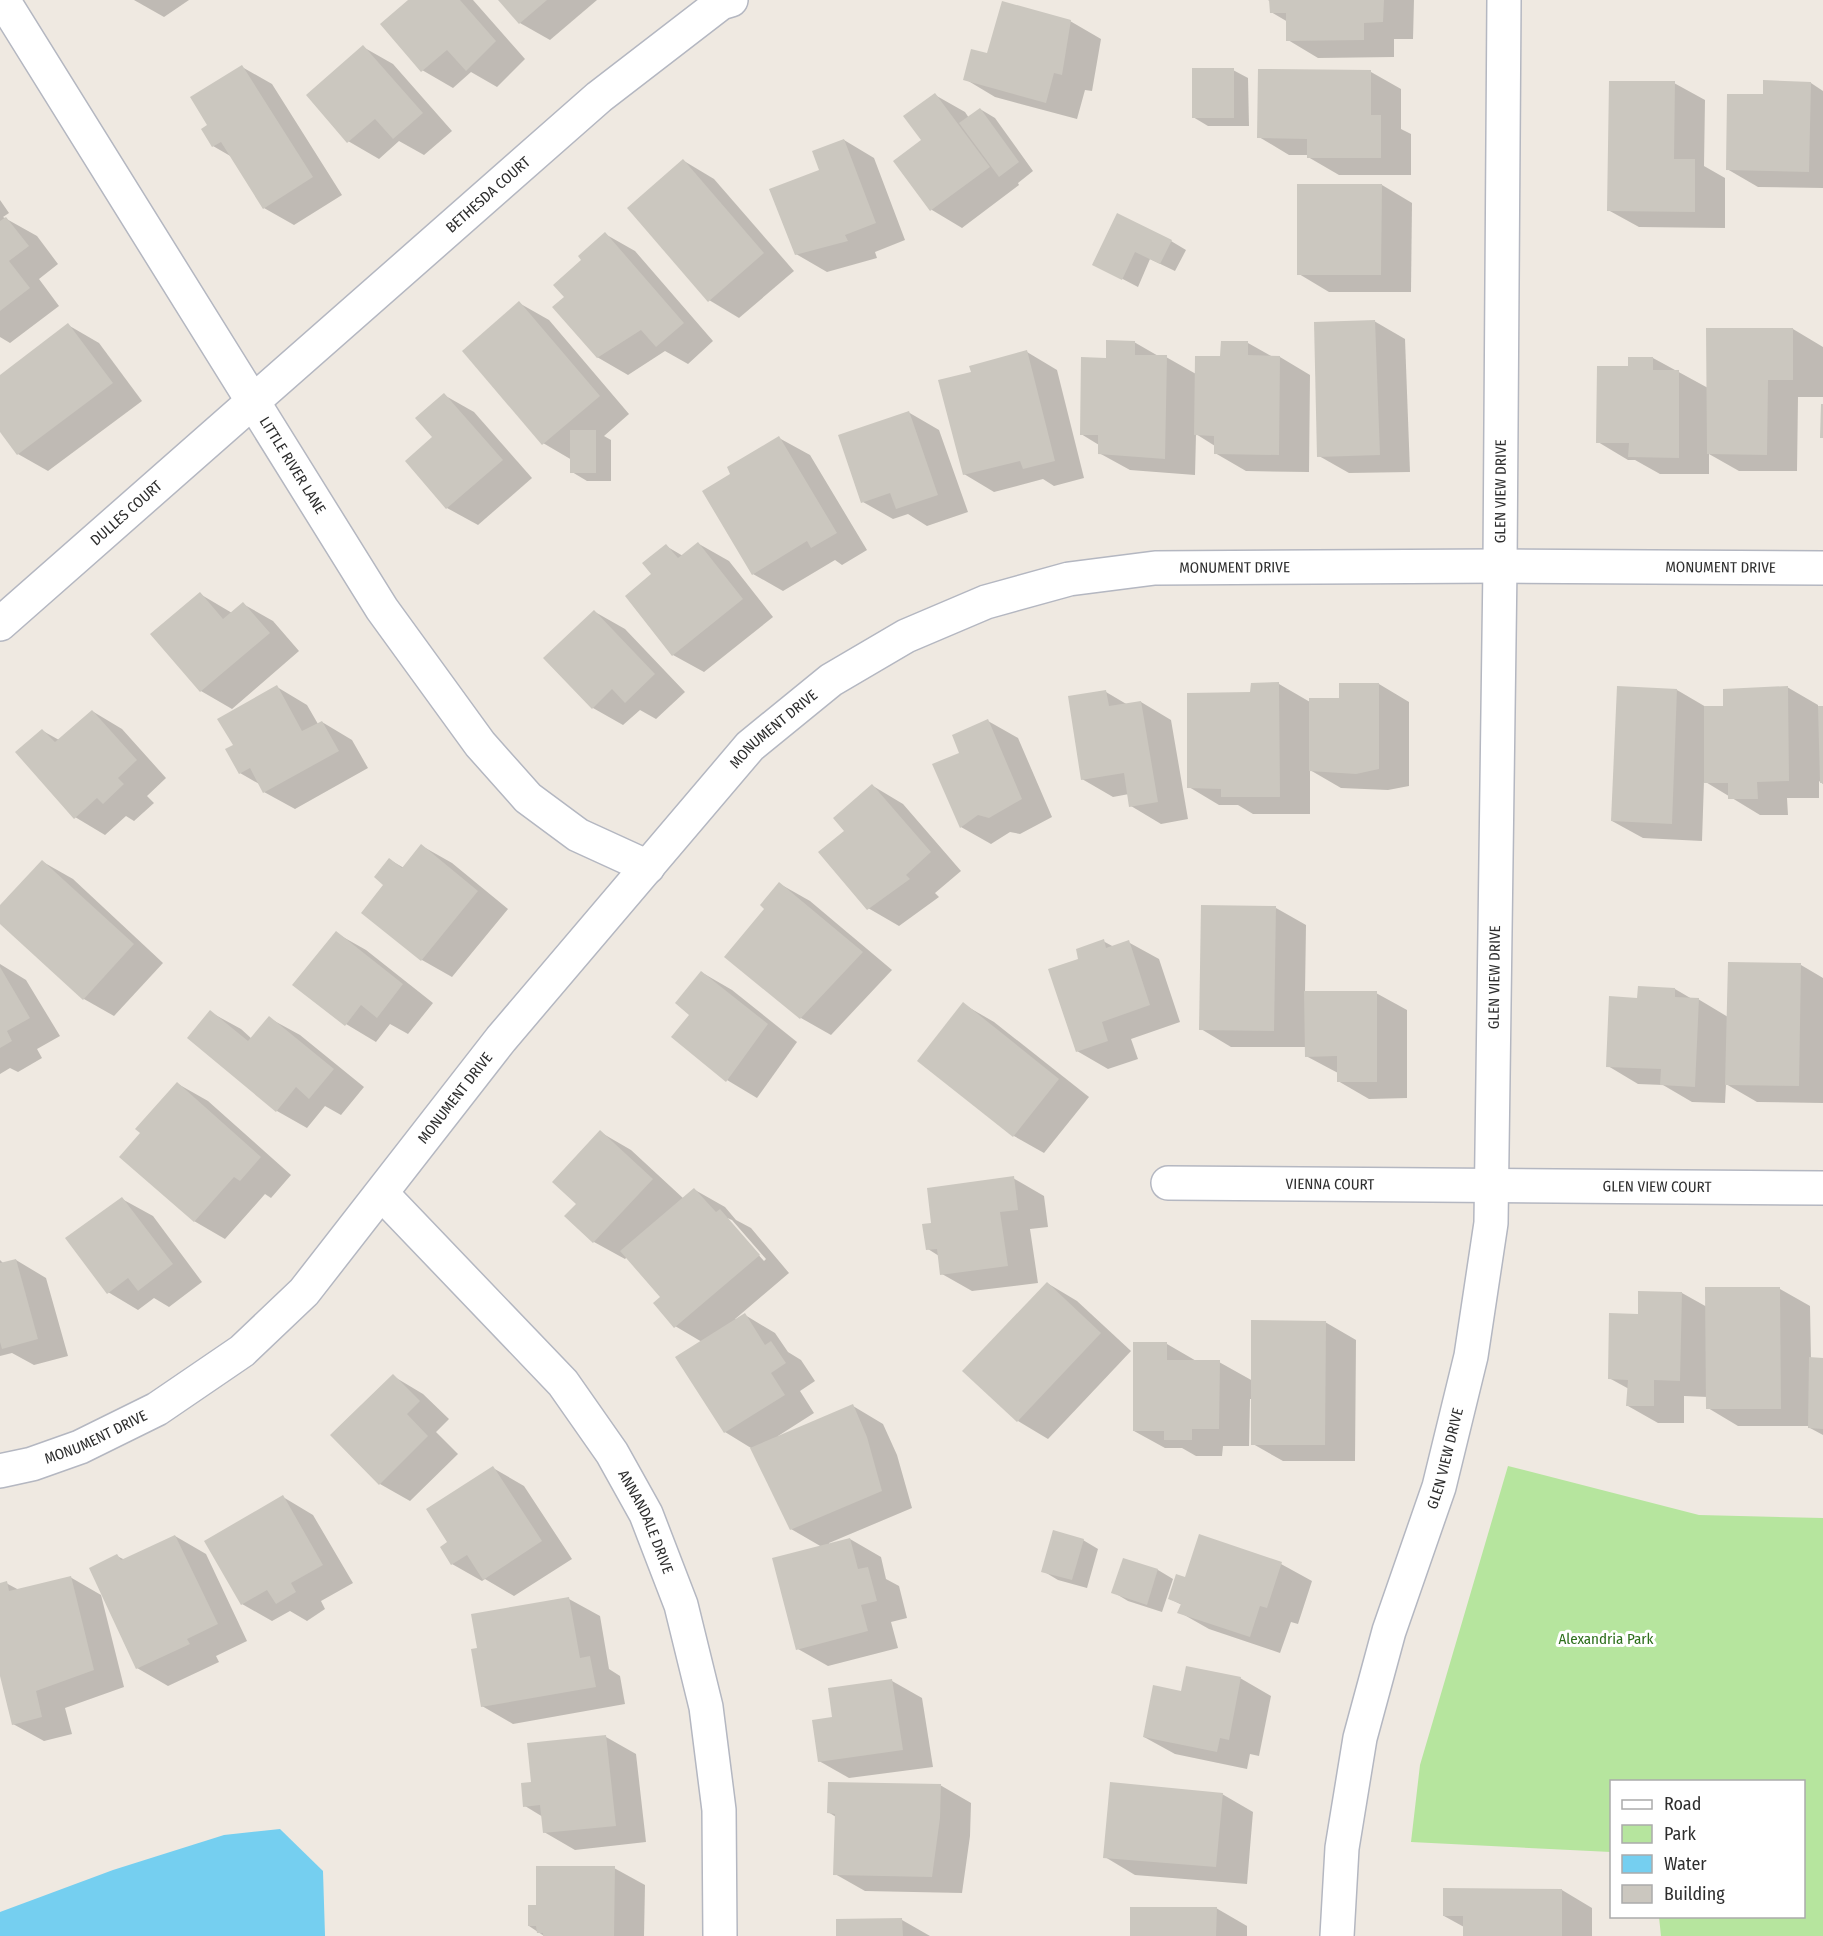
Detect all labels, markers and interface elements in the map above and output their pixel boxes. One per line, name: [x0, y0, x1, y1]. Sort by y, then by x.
street label: BETHESDA COURT: [442, 153, 534, 236]
street label: LITTLE RIVER LANE: [256, 413, 330, 517]
street label: GLEN VIEW DRIVE: [1491, 439, 1510, 543]
street label: DULLES COURT: [87, 477, 166, 549]
street label: MONUMENT DRIVE: [1179, 558, 1290, 577]
street label: MONUMENT DRIVE: [1665, 558, 1776, 577]
street label: MONUMENT DRIVE: [726, 686, 821, 772]
street label: GLEN VIEW DRIVE: [1485, 925, 1504, 1029]
street label: MONUMENT DRIVE: [414, 1049, 496, 1147]
street label: VIENNA COURT: [1286, 1175, 1374, 1194]
street label: GLEN VIEW COURT: [1603, 1177, 1711, 1196]
street label: MONUMENT DRIVE: [42, 1406, 150, 1468]
street label: GLEN VIEW DRIVE: [1423, 1406, 1467, 1512]
street label: ANNANDALE DRIVE: [614, 1467, 677, 1576]
park label: Alexandria Park: [1558, 1630, 1654, 1648]
legend: [1610, 1780, 1805, 1918]
text: Road: [1664, 1793, 1701, 1815]
text: Park: [1664, 1823, 1697, 1845]
text: Water: [1664, 1853, 1707, 1875]
text: Building: [1664, 1883, 1725, 1905]

